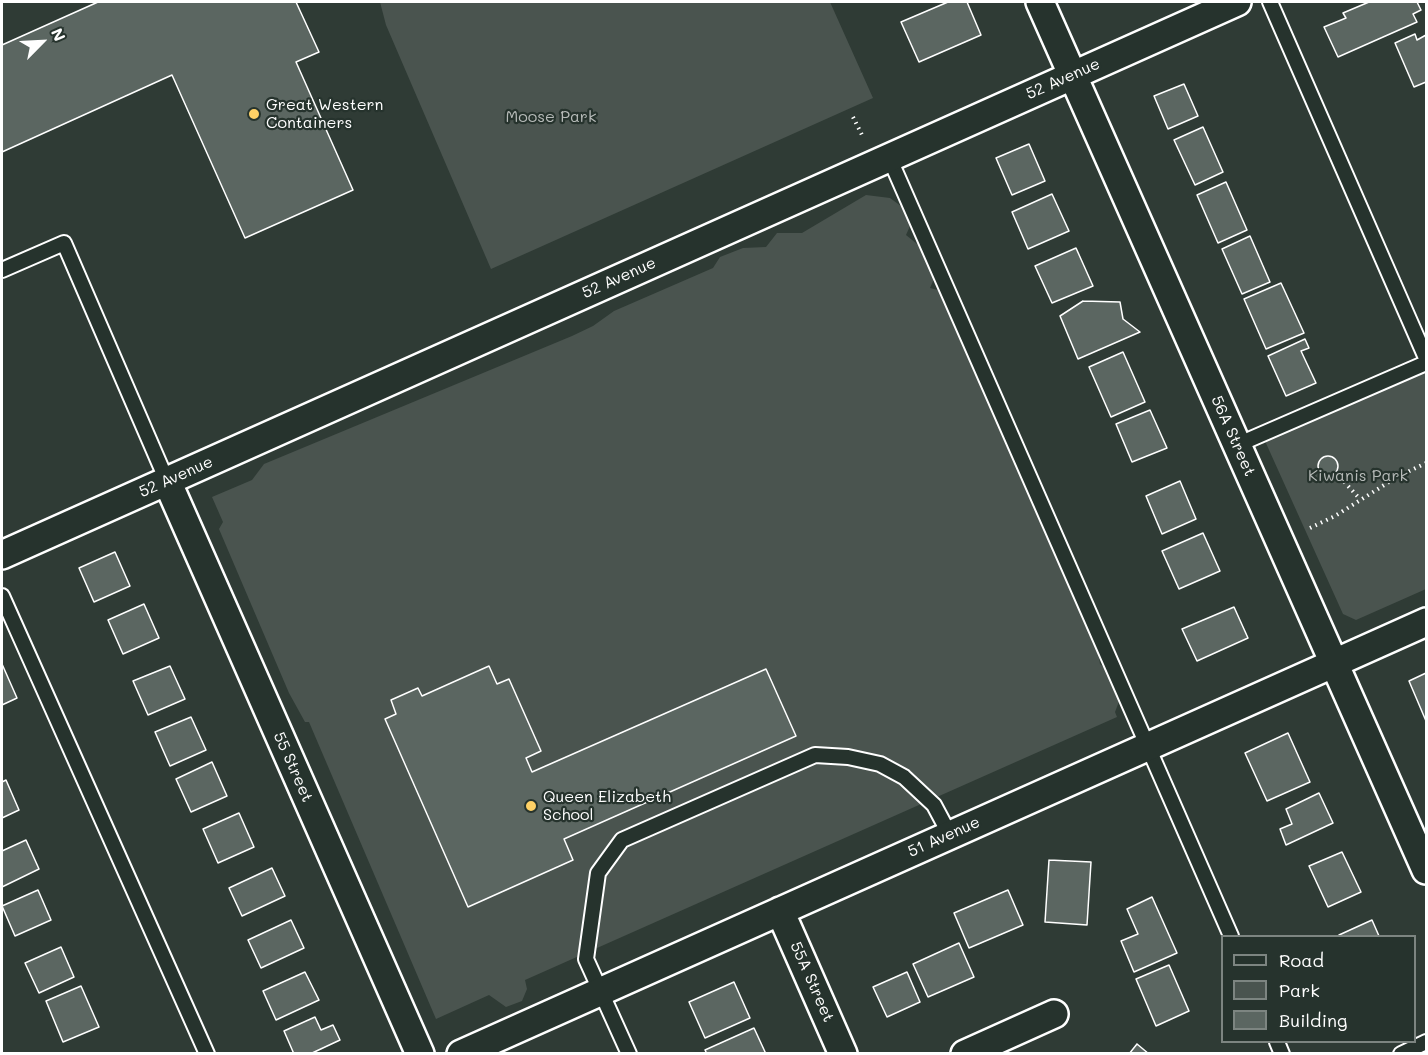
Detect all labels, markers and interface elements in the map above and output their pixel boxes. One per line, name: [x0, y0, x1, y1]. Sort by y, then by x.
north arrow: [12, 12, 72, 72]
text: N: [47, 25, 71, 44]
street label: 52 Avenue: [1023, 54, 1103, 104]
place label: Great Western Containers: [266, 95, 383, 133]
marker: Great Western Containers: [247, 107, 261, 121]
park label: Moose Park: [506, 107, 596, 127]
street label: 52 Avenue: [579, 253, 659, 303]
street label: 56A Street: [1207, 393, 1259, 479]
street label: 52 Avenue: [136, 452, 216, 502]
park label: Kiwanis Park: [1308, 466, 1408, 486]
street label: 55 Street: [269, 729, 317, 805]
place label: Queen Elizabeth School: [543, 787, 671, 825]
marker: Queen Elizabeth School: [524, 799, 538, 813]
street label: 51 Avenue: [905, 813, 983, 861]
legend: [1221, 935, 1416, 1043]
street label: 55A Street: [786, 939, 838, 1025]
text: Road: [1279, 948, 1324, 972]
text: Park: [1279, 978, 1320, 1002]
text: Building: [1279, 1008, 1347, 1032]

